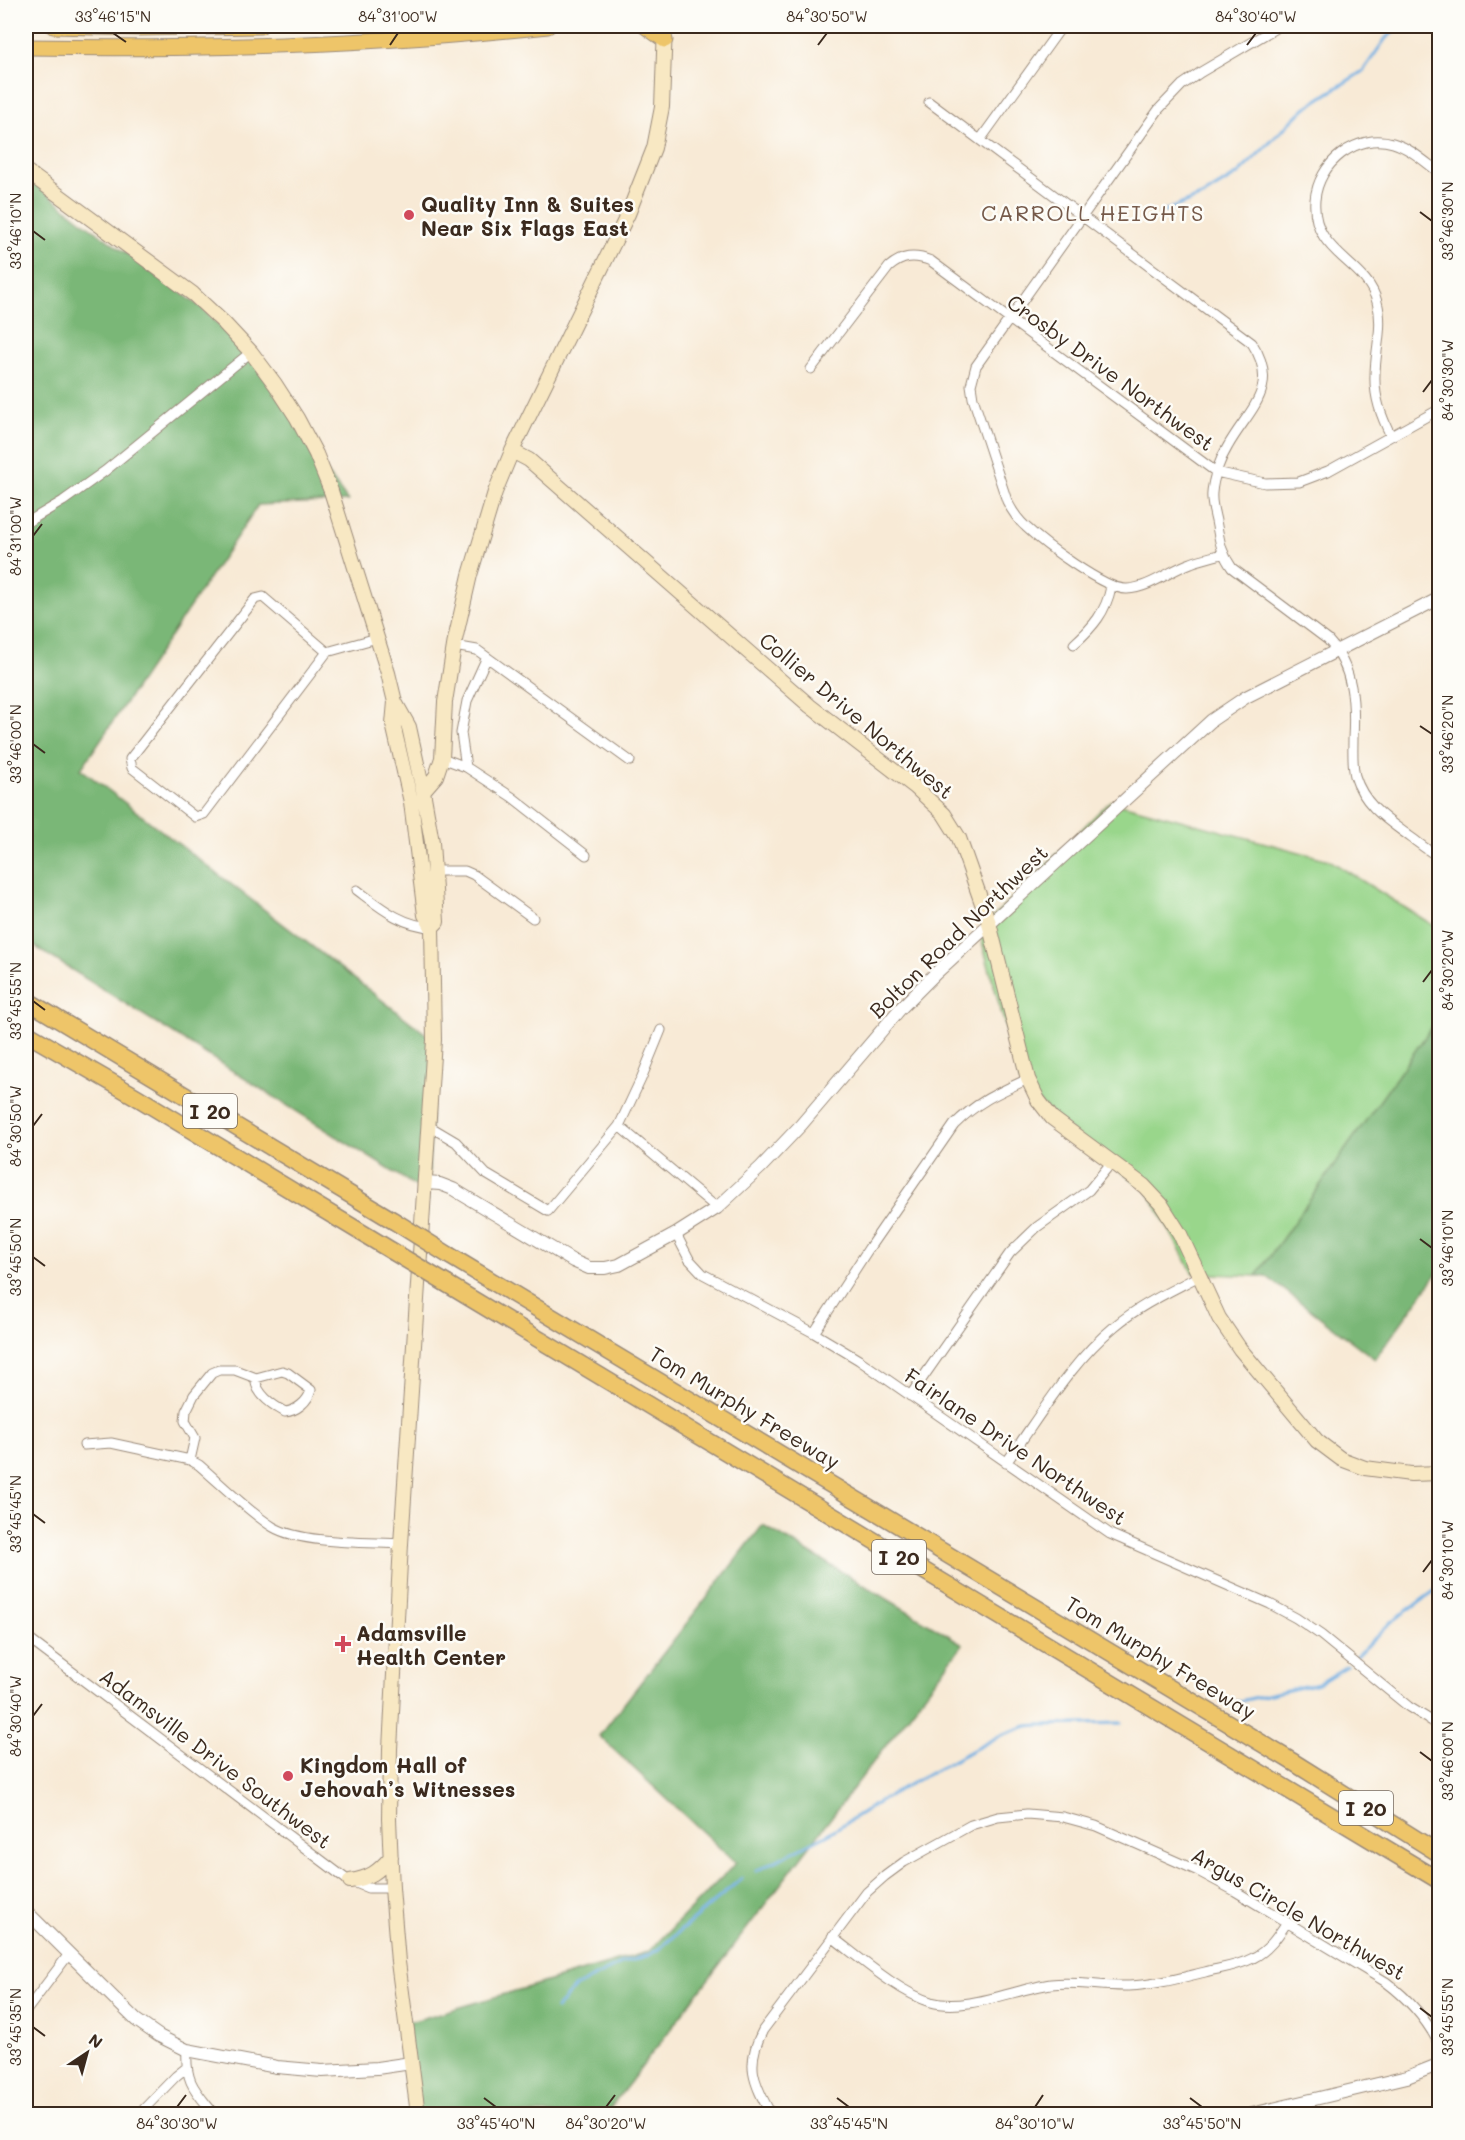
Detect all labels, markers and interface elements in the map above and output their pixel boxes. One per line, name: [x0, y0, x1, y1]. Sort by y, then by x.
text: 33°46'15"N: [75, 6, 151, 26]
text: 84°31'00"W: [358, 6, 438, 26]
text: 84°30'50"W: [786, 6, 868, 26]
text: 84°30'40"W: [1215, 6, 1297, 26]
text: 33°46'30"N: [1437, 182, 1457, 260]
place label: Quality Inn & Suites Near Six Flags East: [421, 190, 634, 241]
text: 33°46'10"N: [5, 193, 25, 269]
district label: CARROLL HEIGHTS: [981, 198, 1205, 227]
marker: Quality Inn & Suites Near Six Flags East: [402, 208, 416, 222]
street label: Crosby Drive Northwest: [1002, 288, 1220, 456]
text: 84°30'30"W: [1437, 339, 1457, 421]
text: 84°31'00"W: [5, 496, 25, 576]
street label: Collier Drive Northwest: [754, 626, 960, 804]
text: 33°46'20"N: [1437, 695, 1457, 773]
text: 33°46'00"N: [5, 704, 25, 784]
street label: Bolton Road Northwest: [863, 839, 1053, 1023]
text: 84°30'20"W: [1437, 929, 1457, 1011]
text: 33°45'55"N: [5, 962, 25, 1040]
text: 84°30'50"W: [5, 1085, 25, 1167]
road number: I 20: [183, 1094, 237, 1128]
text: 33°46'10"N: [1437, 1210, 1457, 1286]
text: 33°45'50"N: [5, 1218, 25, 1296]
street label: Tom Murphy Freeway: [645, 1339, 845, 1475]
street label: Fairlane Drive Northwest: [900, 1362, 1132, 1530]
text: 33°45'45"N: [5, 1475, 25, 1553]
text: 84°30'10"W: [1437, 1520, 1457, 1600]
road number: I 20: [872, 1540, 926, 1574]
street label: Tom Murphy Freeway: [1061, 1589, 1261, 1725]
place label: Adamsville Health Center: [356, 1619, 506, 1670]
marker: Adamsville Health Center: [334, 1635, 352, 1653]
street label: Adamsville Drive Southwest: [95, 1662, 337, 1854]
text: 84°30'40"W: [5, 1675, 25, 1757]
text: 33°46'00"N: [1437, 1721, 1457, 1801]
place label: Kingdom Hall of Jehovah’s Witnesses: [300, 1751, 515, 1802]
marker: Kingdom Hall of Jehovah’s Witnesses: [281, 1769, 295, 1783]
road number: I 20: [1339, 1791, 1393, 1825]
street label: Argus Circle Northwest: [1187, 1840, 1411, 1986]
text: 33°45'55"N: [1437, 1978, 1457, 2056]
text: 33°45'35"N: [5, 1988, 25, 2066]
north arrow: [57, 2023, 117, 2083]
text: N: [85, 2028, 107, 2053]
text: 84°30'30"W: [136, 2113, 218, 2133]
text: 33°45'40"N: [457, 2113, 535, 2133]
text: 84°30'20"W: [565, 2113, 647, 2133]
text: 33°45'45"N: [810, 2113, 888, 2133]
text: 84°30'10"W: [995, 2113, 1075, 2133]
text: 33°45'50"N: [1163, 2113, 1241, 2133]

